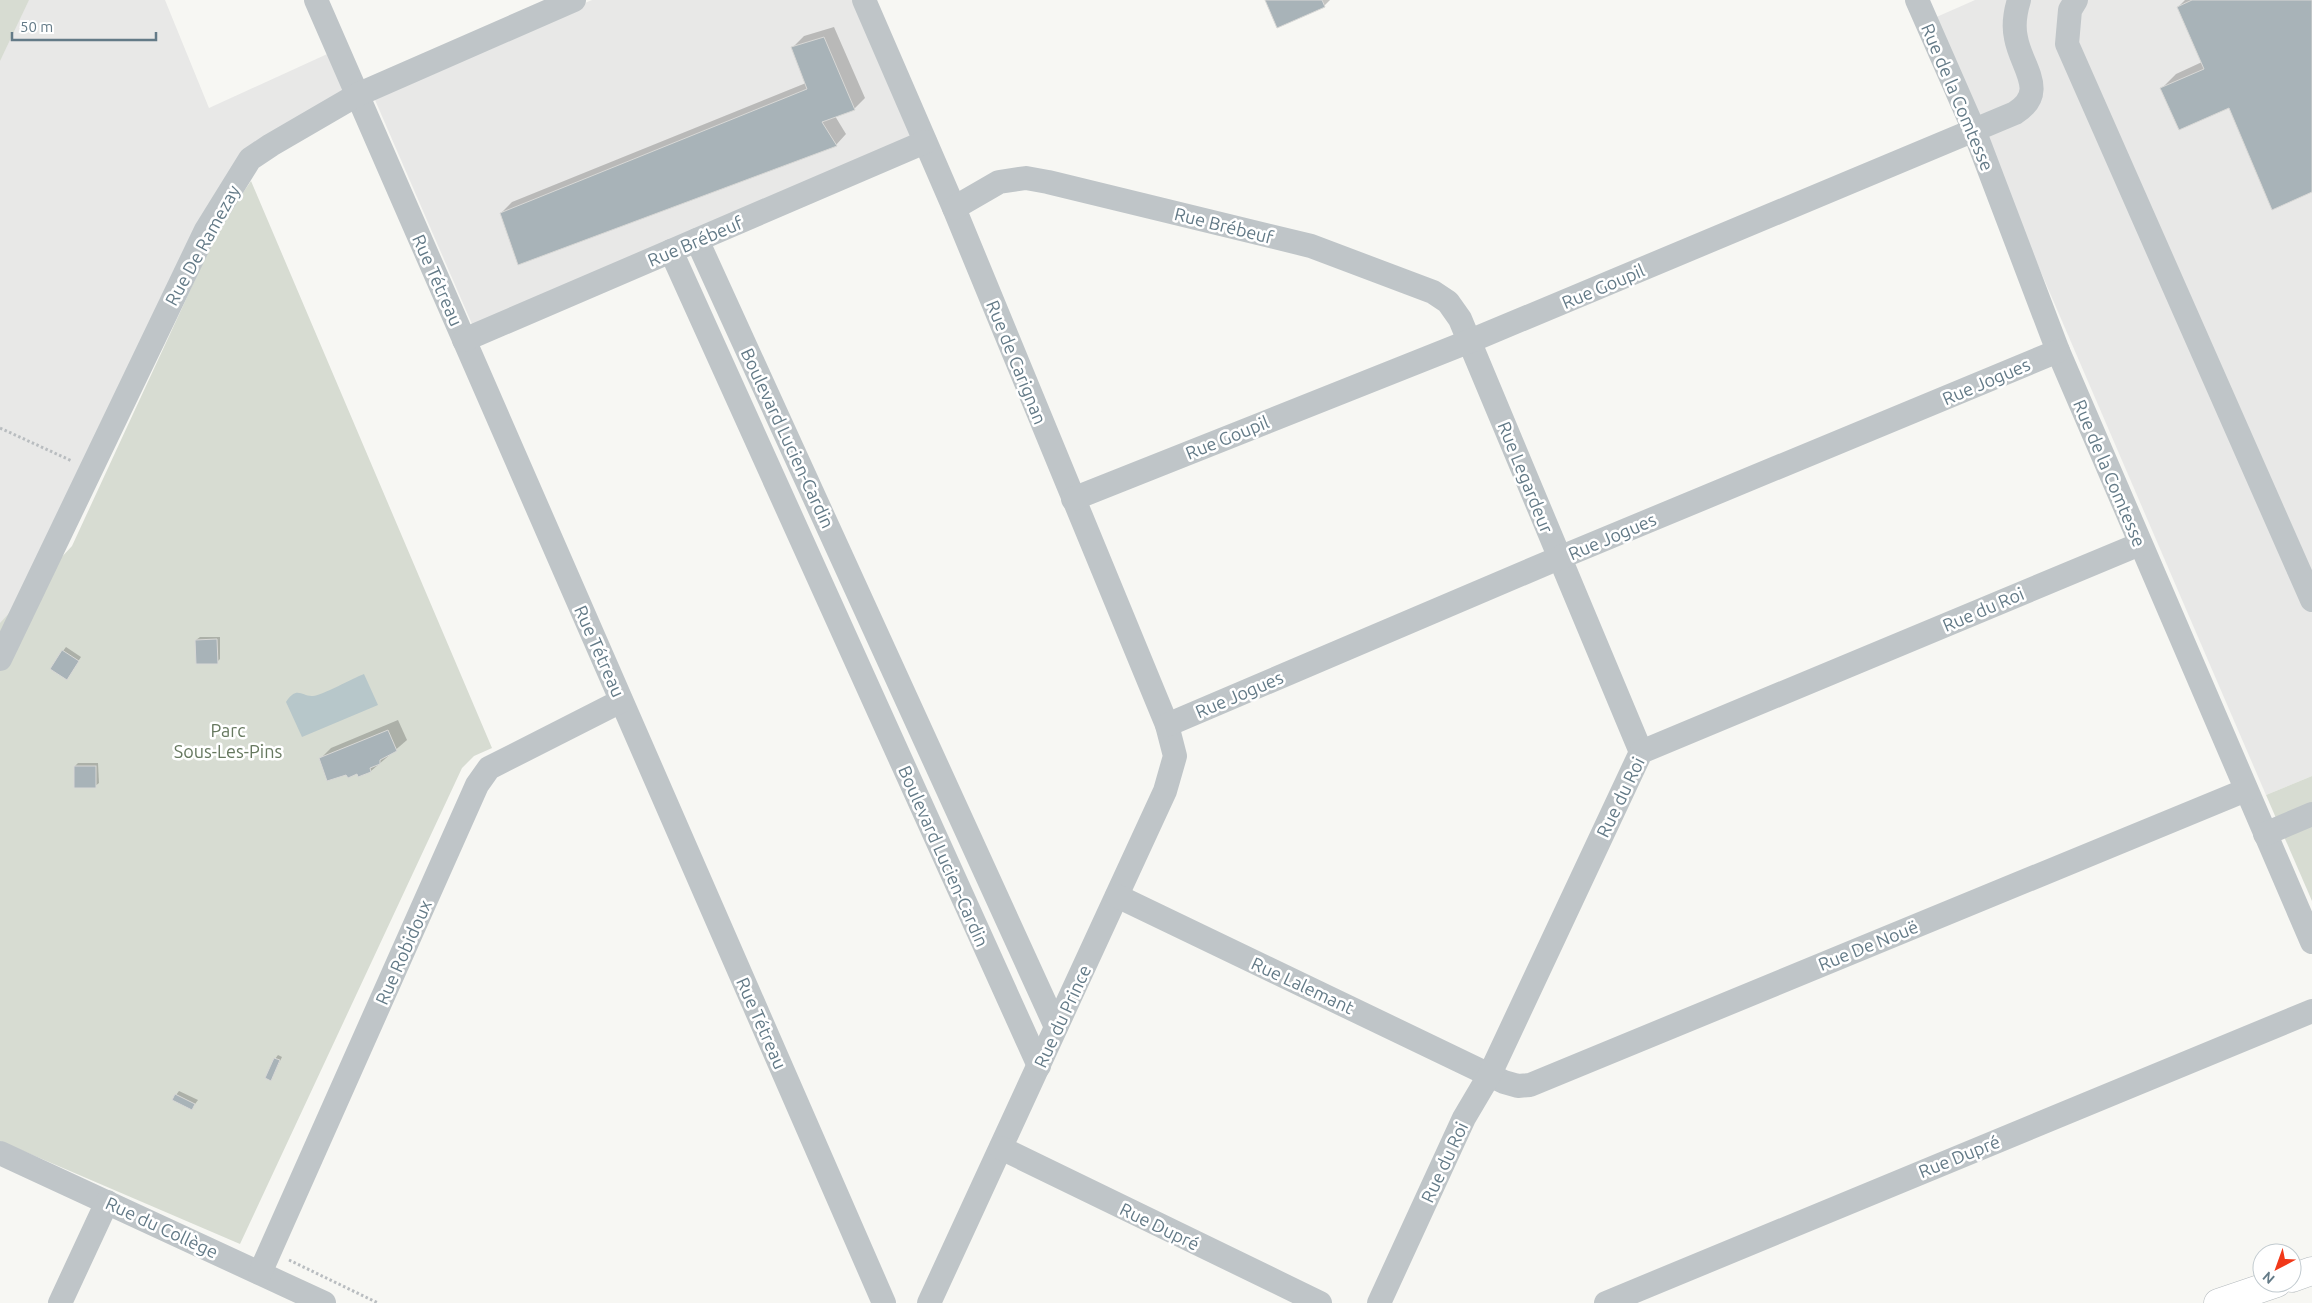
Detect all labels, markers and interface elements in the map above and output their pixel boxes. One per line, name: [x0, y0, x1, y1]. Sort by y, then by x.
scale bar: [12, 10, 156, 42]
text: 50 m: [20, 18, 53, 35]
street label: Rue de la Comtesse: [1918, 20, 1998, 174]
street label: Rue De Ramezay: [161, 181, 243, 309]
street label: Rue Brébeuf: [1172, 203, 1276, 247]
street label: Rue Brébeuf: [644, 212, 746, 270]
street label: Rue Tétreau: [409, 231, 467, 329]
street label: Rue Goupil: [1559, 260, 1648, 312]
street label: Rue de Carignan: [983, 297, 1051, 427]
street label: Boulevard Lucien-Cardin: [737, 345, 839, 531]
street label: Rue Jogues: [1939, 353, 2033, 408]
street label: Rue de la Comtesse: [2070, 396, 2150, 550]
street label: Rue Goupil: [1182, 411, 1272, 463]
street label: Rue Legardeur: [1495, 418, 1558, 536]
street label: Rue Jogues: [1565, 508, 1659, 563]
street label: Rue du Roi: [1939, 583, 2027, 635]
street label: Rue Tétreau: [571, 602, 629, 700]
street label: Rue Jogues: [1192, 666, 1286, 721]
park label: Parc Sous-Les-Pins: [174, 720, 282, 761]
street label: Rue du Roi: [1592, 754, 1648, 840]
street label: Boulevard Lucien-Cardin: [895, 762, 993, 950]
street label: Rue Robidoux: [371, 897, 435, 1007]
street label: Rue De Nouë: [1815, 916, 1921, 974]
street label: Rue Lalemant: [1249, 953, 1357, 1017]
street label: Rue du Prince: [1029, 961, 1095, 1071]
street label: Rue Tétreau: [733, 974, 791, 1072]
street label: Rue du Roi: [1417, 1119, 1471, 1205]
street label: Rue Dupré: [1915, 1131, 2003, 1181]
street label: Rue du Collège: [103, 1192, 221, 1262]
street label: Rue Dupré: [1117, 1198, 1203, 1254]
north arrow: [2252, 1243, 2302, 1293]
text: N: [2259, 1268, 2278, 1287]

